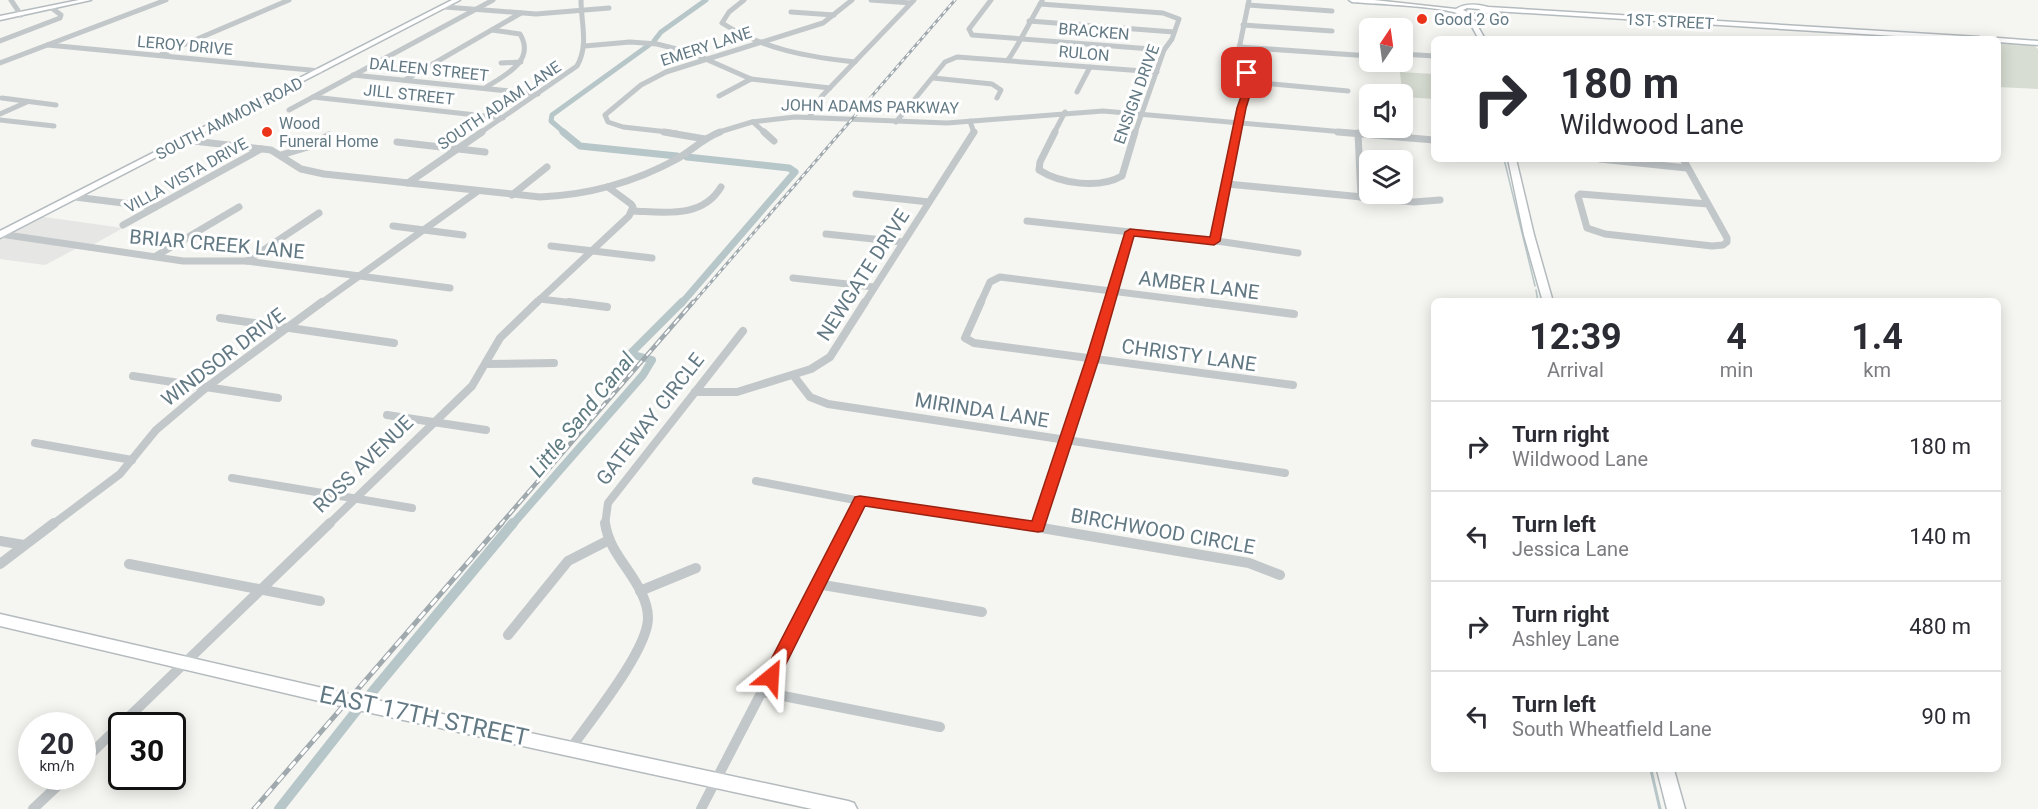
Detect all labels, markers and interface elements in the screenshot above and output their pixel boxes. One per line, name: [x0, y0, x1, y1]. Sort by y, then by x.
place label: Good 2 Go: [1434, 10, 1509, 29]
street label: 1ST STREET: [1625, 10, 1715, 33]
marker: Good 2 Go: [1415, 12, 1429, 26]
north arrow: [1359, 18, 1413, 72]
map controls: [1359, 18, 1413, 204]
street label: BRACKEN: [1058, 19, 1130, 44]
street label: EMERY LANE: [658, 23, 754, 70]
street label: LEROY DRIVE: [136, 32, 234, 59]
street label: RULON: [1058, 42, 1110, 65]
street label: ENSIGN DRIVE: [1110, 42, 1163, 147]
pin: [1221, 47, 1272, 98]
street label: DALEEN STREET: [368, 54, 490, 85]
icon: arrive: [1230, 56, 1263, 89]
street label: SOUTH ADAM LANE: [434, 57, 565, 154]
text: 180 m: [1560, 59, 1679, 108]
icon: right: [1461, 60, 1539, 138]
street label: SOUTH AMMON ROAD: [153, 73, 306, 164]
street label: JILL STREET: [363, 80, 456, 109]
button: sound: [1359, 84, 1413, 138]
street label: JOHN ADAMS PARKWAY: [781, 95, 959, 118]
text: Wildwood Lane: [1560, 109, 1744, 141]
place label: Wood Funeral Home: [279, 114, 379, 151]
marker: Wood Funeral Home: [260, 125, 274, 139]
street label: VILLA VISTA DRIVE: [121, 134, 251, 217]
button: layers: [1359, 150, 1413, 204]
street label: NEWGATE DRIVE: [812, 205, 914, 345]
street label: BRIAR CREEK LANE: [128, 224, 306, 264]
street label: AMBER LANE: [1137, 266, 1261, 304]
street label: WINDSOR DRIVE: [156, 303, 290, 411]
text: 12:39: [1529, 316, 1622, 358]
text: 4: [1726, 316, 1747, 358]
text: 1.4: [1851, 316, 1903, 358]
street label: CHRISTY LANE: [1120, 334, 1258, 376]
water label: Little Sand Canal: [525, 347, 640, 482]
street label: GATEWAY CIRCLE: [591, 348, 709, 490]
text: Arrival: [1547, 358, 1604, 382]
text: min: [1720, 358, 1753, 382]
text: km: [1863, 358, 1891, 382]
street label: MIRINDA LANE: [913, 388, 1051, 432]
street label: ROSS AVENUE: [308, 410, 418, 518]
text: Turn right: [1512, 422, 1609, 447]
icon: right: [1461, 430, 1494, 463]
text: 180 m: [1909, 434, 1971, 459]
text: Wildwood Lane: [1512, 447, 1648, 471]
street label: BIRCHWOOD CIRCLE: [1069, 503, 1257, 559]
text: Turn left: [1512, 512, 1596, 537]
icon: left: [1461, 520, 1494, 553]
text: 140 m: [1909, 524, 1971, 549]
text: Jessica Lane: [1512, 537, 1629, 561]
text: Turn right: [1512, 602, 1609, 627]
icon: right: [1461, 610, 1494, 643]
text: 480 m: [1909, 614, 1971, 639]
text: Ashley Lane: [1512, 627, 1619, 651]
position arrow: [739, 645, 803, 709]
street label: EAST 17TH STREET: [317, 680, 531, 752]
text: Turn left: [1512, 692, 1596, 717]
icon: left: [1461, 700, 1494, 733]
text: 90 m: [1922, 704, 1971, 729]
speed limit sign: 30: [108, 712, 186, 790]
text: South Wheatfield Lane: [1512, 717, 1712, 741]
text: 20: [40, 726, 74, 761]
text: km/h: [39, 757, 75, 775]

